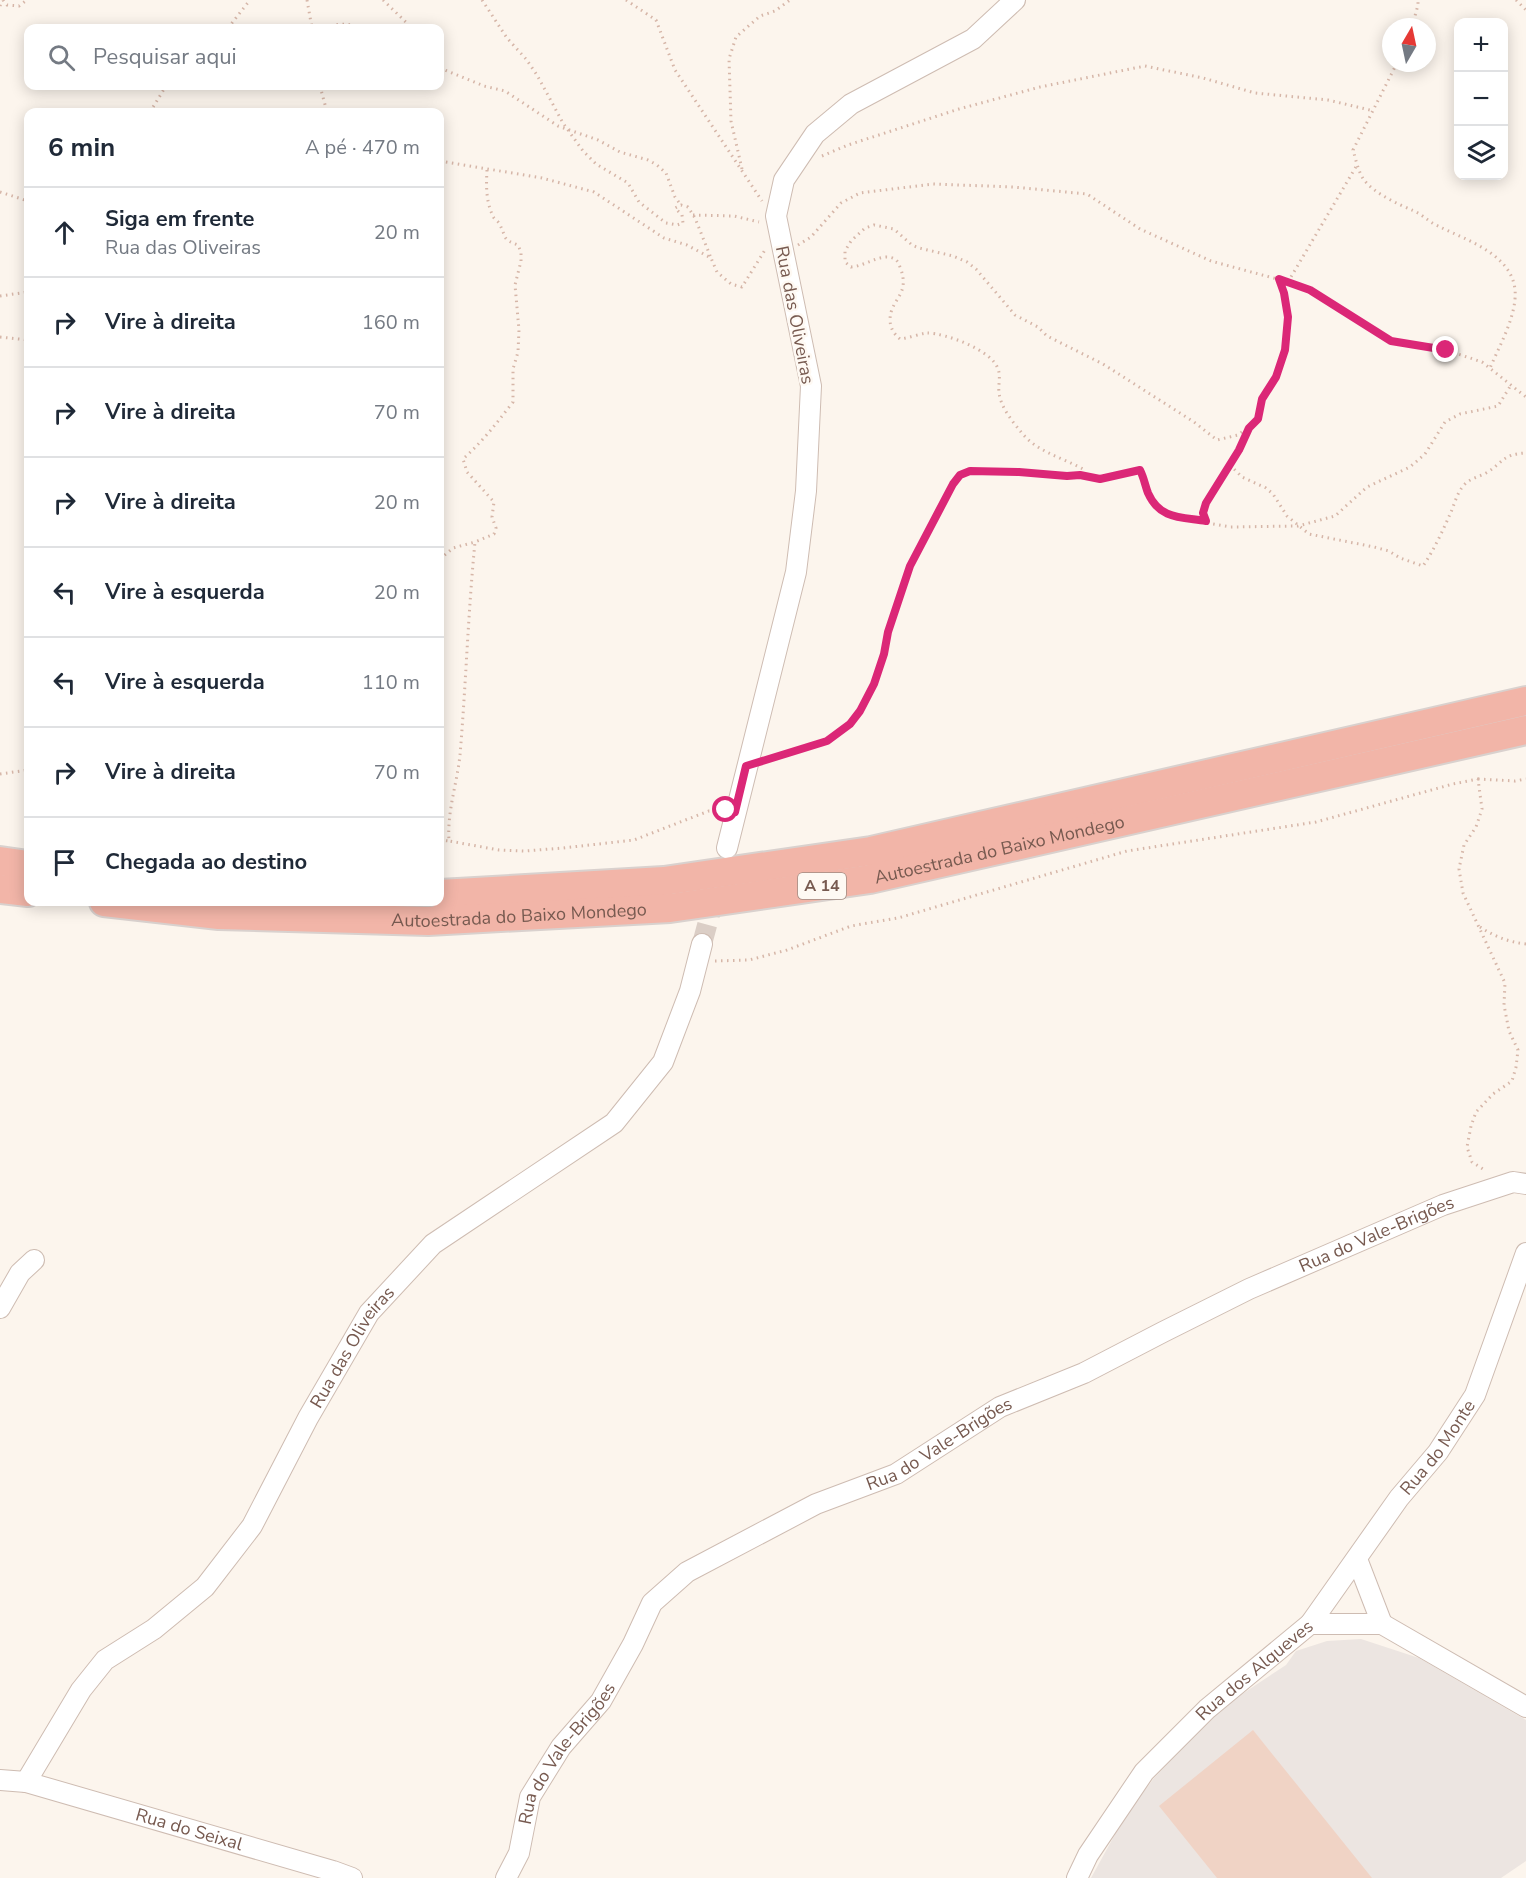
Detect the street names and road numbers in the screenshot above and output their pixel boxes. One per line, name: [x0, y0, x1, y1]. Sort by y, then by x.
street label: Rua das Oliveiras: [770, 244, 820, 386]
street label: Autoestrada do Baixo Mondego: [872, 810, 1127, 890]
road number: A 14: [798, 873, 846, 899]
street label: Autoestrada do Baixo Mondego: [391, 897, 647, 933]
street label: Rua do Vale-Brigões: [1295, 1190, 1457, 1278]
street label: Rua das Oliveiras: [304, 1281, 400, 1412]
street label: Rua do Vale-Brigões: [863, 1391, 1016, 1496]
street label: Rua do Monte: [1395, 1395, 1481, 1500]
street label: Rua dos Alqueves: [1190, 1614, 1318, 1726]
street label: Rua do Vale-Brigões: [513, 1678, 621, 1826]
street label: Rua do Seixal: [133, 1802, 246, 1856]

